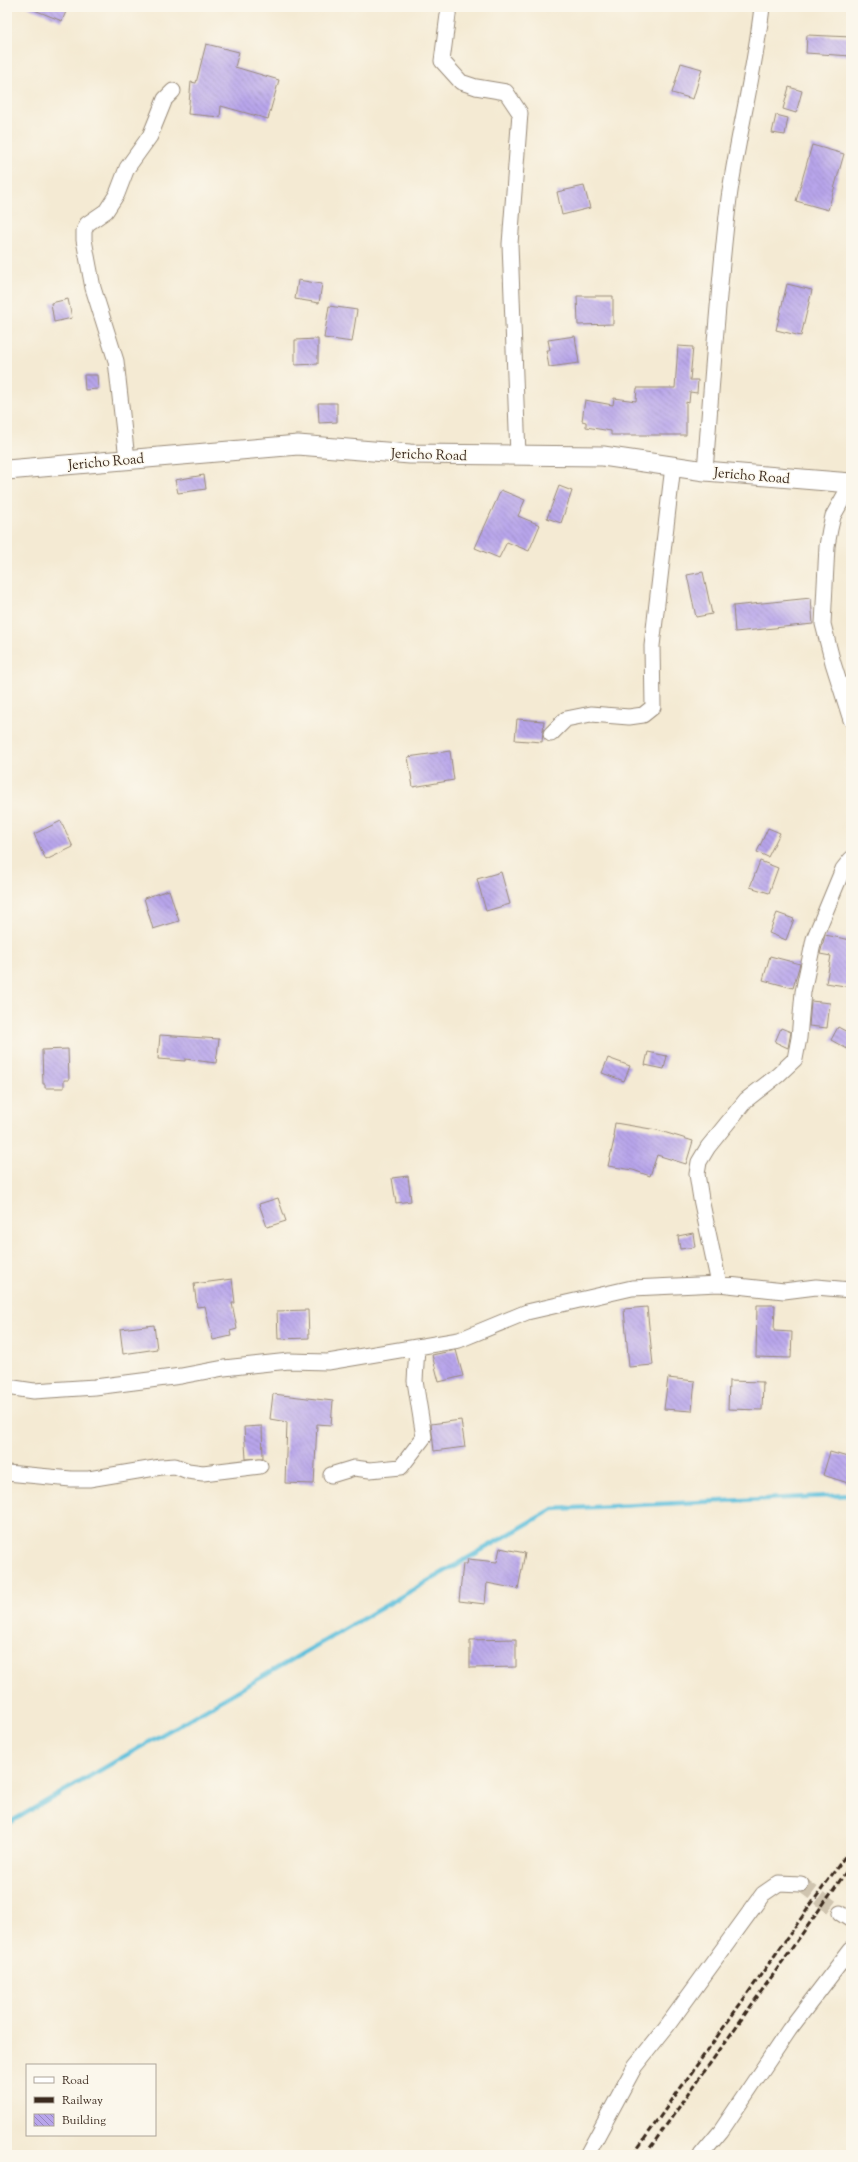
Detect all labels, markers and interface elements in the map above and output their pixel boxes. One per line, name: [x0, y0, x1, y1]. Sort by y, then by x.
street label: Jericho Road: [390, 445, 467, 467]
street label: Jericho Road: [66, 450, 145, 476]
street label: Jericho Road: [712, 464, 791, 490]
legend: [26, 2064, 156, 2136]
text: Road: [62, 2072, 89, 2090]
text: Railway: [62, 2092, 103, 2110]
text: Building: [62, 2112, 106, 2130]

